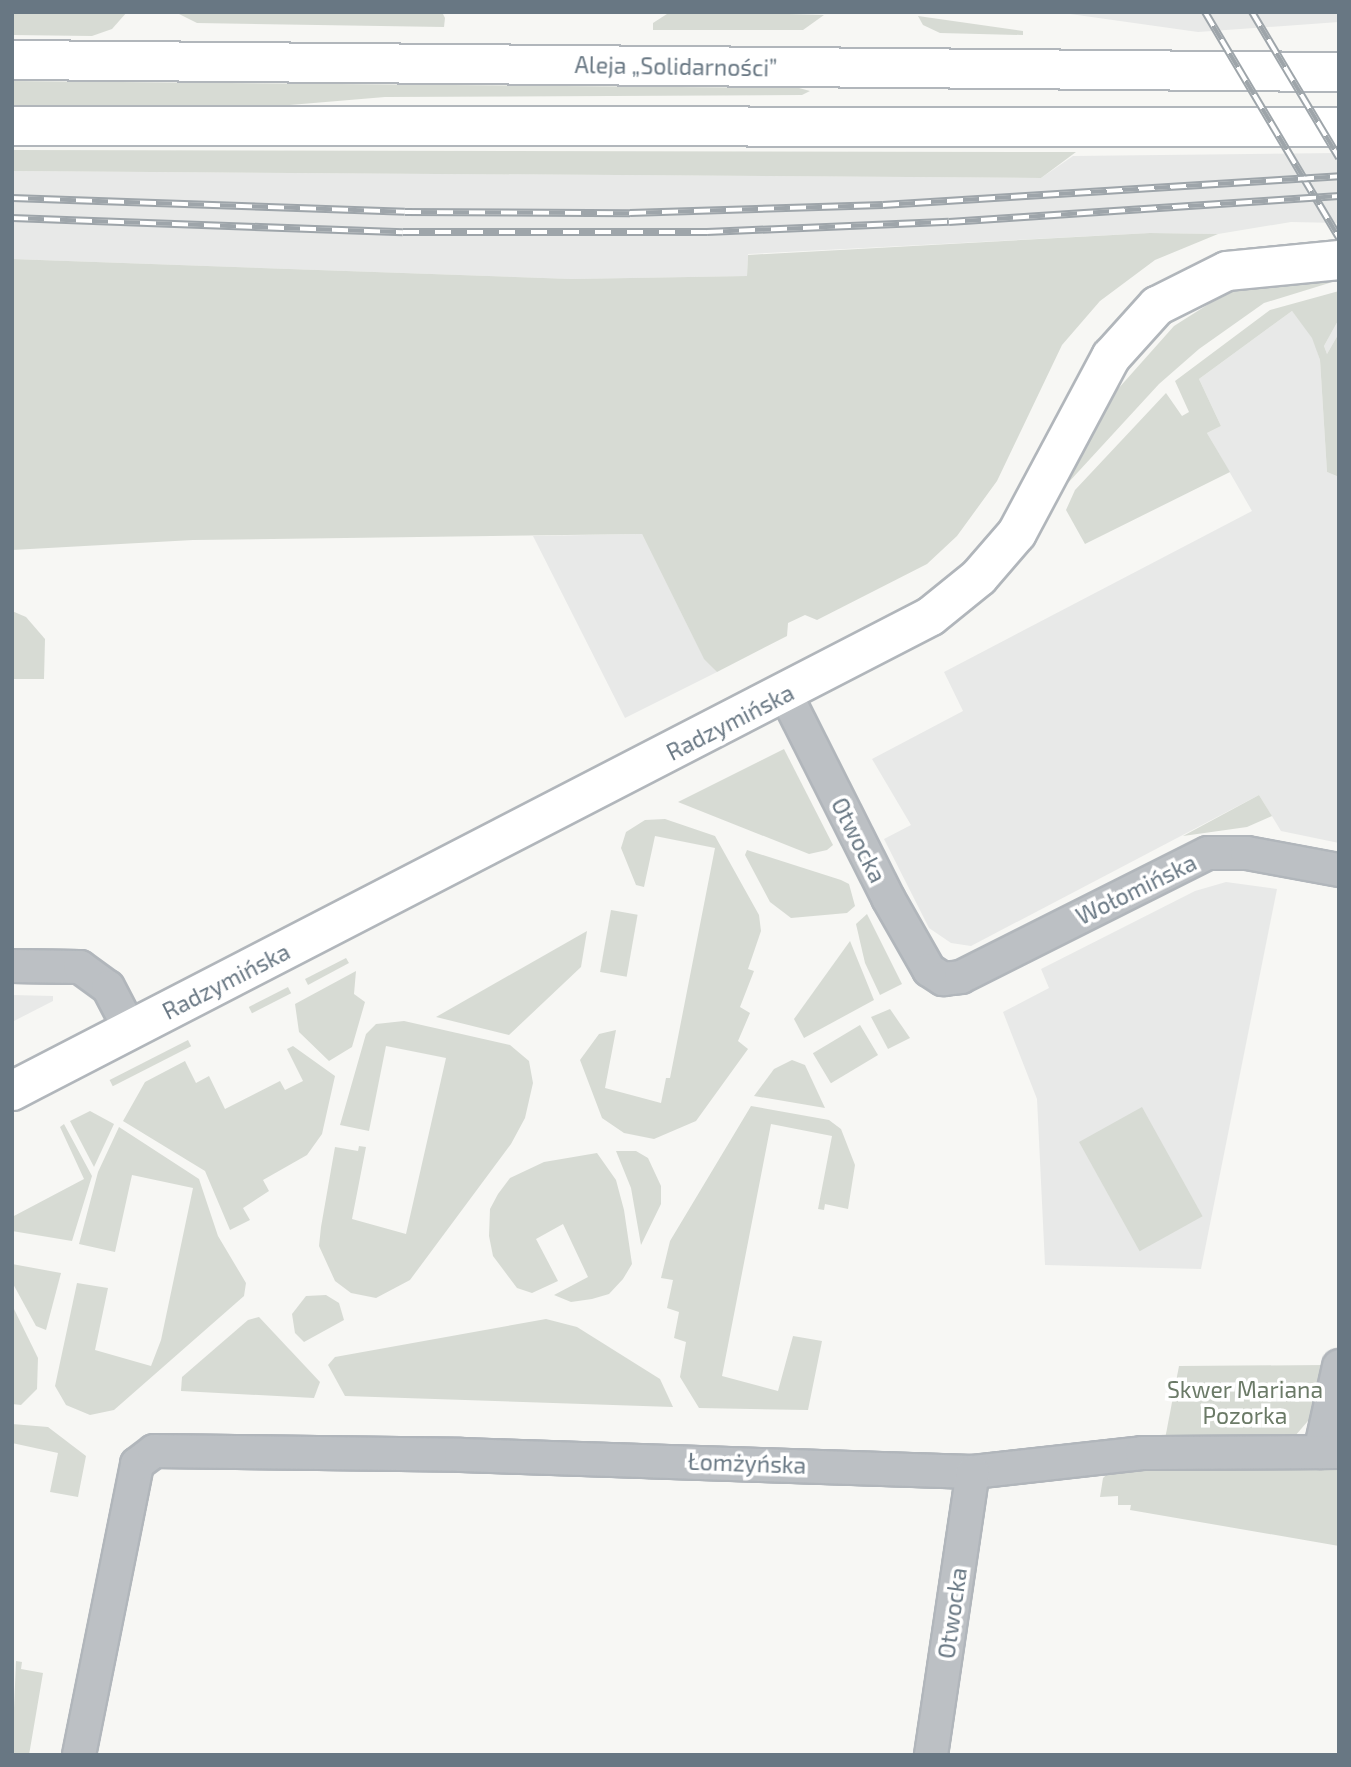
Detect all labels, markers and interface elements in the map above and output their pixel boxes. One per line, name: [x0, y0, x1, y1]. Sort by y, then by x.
street label: Aleja „Solidarności”: [574, 50, 778, 82]
street label: Radzymińska: [662, 678, 798, 766]
street label: Otwocka: [826, 793, 892, 887]
street label: Wołomińska: [1071, 848, 1201, 930]
street label: Radzymińska: [158, 937, 294, 1025]
park label: Skwer Mariana Pozorka: [1167, 1375, 1323, 1429]
street label: Łomżyńska: [687, 1447, 807, 1479]
street label: Otwocka: [932, 1566, 972, 1660]

